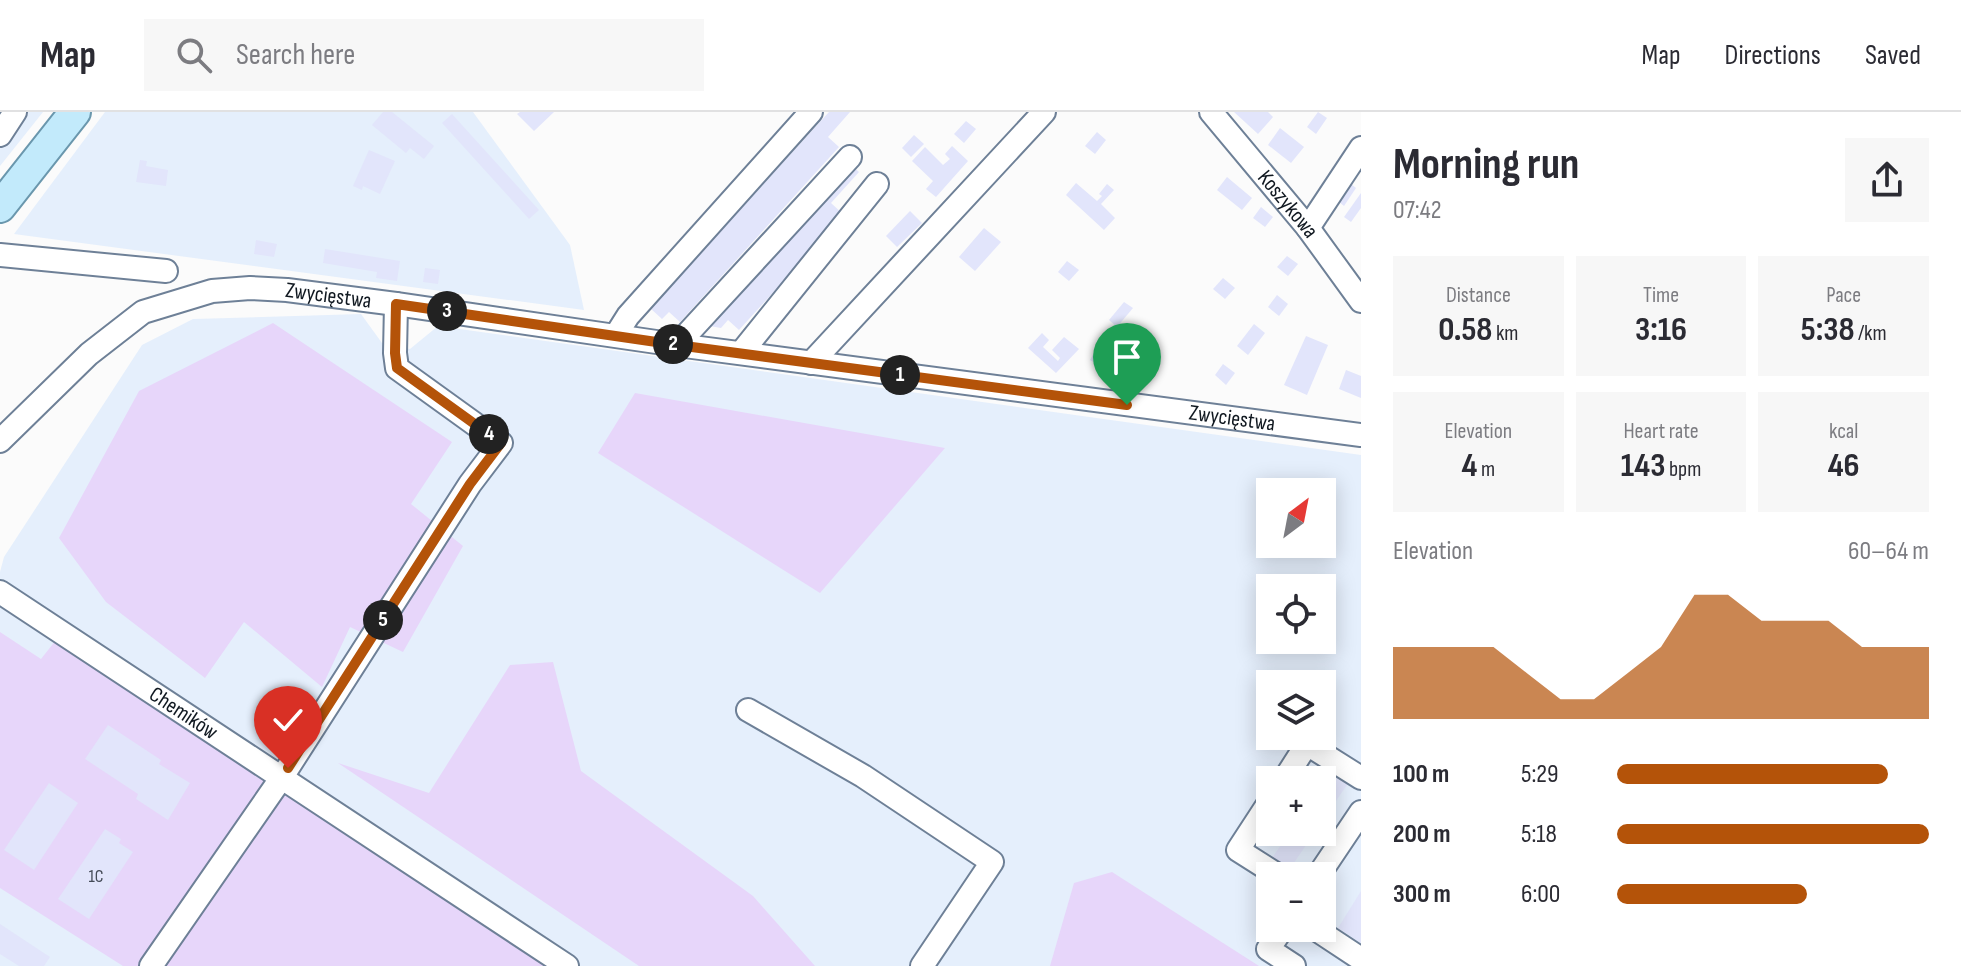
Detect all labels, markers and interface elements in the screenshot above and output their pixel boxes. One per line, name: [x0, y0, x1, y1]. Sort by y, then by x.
search box: [144, 19, 704, 91]
text: Map: [40, 33, 96, 78]
icon: search: [172, 33, 216, 77]
text: Search here: [236, 37, 355, 73]
text: Map: [1642, 39, 1681, 72]
text: Directions: [1725, 39, 1821, 72]
text: Saved: [1865, 39, 1921, 72]
text: Morning run: [1393, 138, 1579, 191]
button: share: [1845, 138, 1929, 222]
street label: Koszykowa: [1252, 165, 1324, 243]
text: 07:42: [1393, 195, 1441, 226]
street label: Zwycięstwa: [284, 276, 373, 314]
text: Distance: [1446, 282, 1511, 309]
text: Time: [1643, 282, 1679, 309]
text: Pace: [1826, 282, 1861, 309]
pin: 3: [427, 291, 467, 331]
text: 3: [442, 297, 452, 324]
text: 0.58: [1438, 309, 1492, 350]
text: 3:16: [1635, 309, 1687, 350]
text: 5:38: [1801, 309, 1855, 350]
text: km: [1492, 320, 1518, 347]
text: /km: [1855, 320, 1887, 347]
pin: [1093, 323, 1161, 405]
pin: 2: [653, 324, 693, 364]
text: 2: [668, 330, 678, 357]
icon: arrive: [1105, 335, 1149, 379]
pin: 1: [880, 355, 920, 395]
text: 1: [896, 361, 904, 388]
street label: Zwycięstwa: [1188, 399, 1277, 437]
pin: 4: [469, 414, 509, 454]
text: Elevation: [1444, 418, 1512, 445]
text: Heart rate: [1623, 418, 1699, 445]
text: kcal: [1829, 418, 1858, 445]
text: 4: [484, 420, 494, 447]
text: 4: [1462, 445, 1477, 486]
text: 143: [1621, 445, 1665, 486]
text: 46: [1828, 445, 1860, 486]
text: m: [1477, 456, 1495, 483]
text: bpm: [1665, 456, 1701, 483]
north arrow: [1256, 478, 1336, 558]
map controls: [1256, 478, 1336, 942]
text: Elevation: [1393, 536, 1473, 567]
text: 60–64 m: [1848, 536, 1929, 567]
button: locate: [1256, 574, 1336, 654]
pin: 5: [363, 600, 403, 640]
text: 5: [378, 606, 388, 633]
button: layers: [1256, 670, 1336, 750]
street label: Chemików: [144, 681, 223, 746]
pin: [254, 686, 322, 768]
icon: check: [266, 698, 310, 742]
text: 100 m: [1393, 759, 1449, 790]
text: 5:29: [1521, 759, 1559, 790]
button: +: [1256, 766, 1336, 846]
text: 200 m: [1393, 819, 1450, 850]
text: 5:18: [1521, 819, 1557, 850]
button: −: [1256, 862, 1336, 942]
house number: 1C: [88, 866, 104, 887]
text: 300 m: [1393, 879, 1451, 910]
text: 6:00: [1521, 879, 1560, 910]

